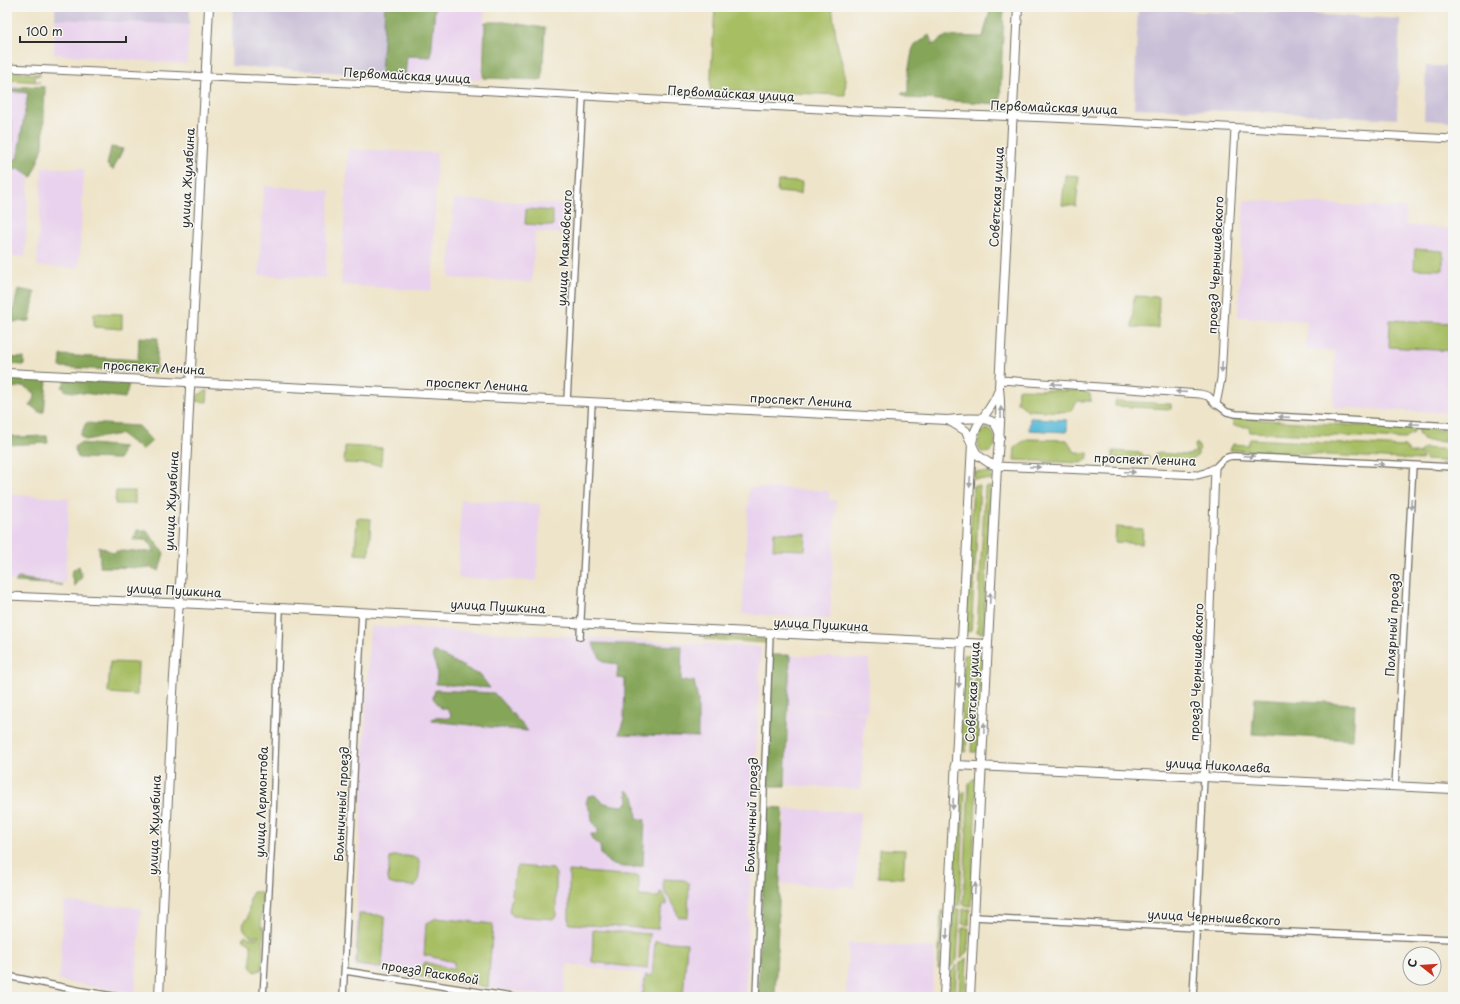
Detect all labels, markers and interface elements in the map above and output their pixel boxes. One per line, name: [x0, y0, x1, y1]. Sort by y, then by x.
scale bar: [20, 18, 126, 44]
text: 100 m: [26, 22, 63, 40]
street label: Первомайская улица: [343, 63, 472, 87]
street label: Первомайская улица: [667, 81, 796, 105]
street label: Первомайская улица: [990, 96, 1118, 118]
street label: улица Жулябина: [175, 127, 199, 228]
street label: Советская улица: [984, 146, 1008, 248]
street label: улица Маяковского: [552, 189, 576, 307]
street label: проезд Чернышевского: [1202, 195, 1228, 334]
street label: проспект Ленина: [103, 355, 206, 379]
one-way arrow: [1219, 361, 1225, 374]
street label: проспект Ленина: [426, 372, 529, 396]
one-way arrow: [1050, 380, 1062, 387]
street label: проспект Ленина: [750, 388, 853, 412]
one-way arrow: [1174, 389, 1187, 396]
one-way arrow: [998, 405, 1004, 418]
one-way arrow: [1278, 413, 1290, 420]
one-way arrow: [1408, 420, 1420, 427]
street label: проспект Ленина: [1094, 448, 1197, 470]
street label: улица Жулябина: [159, 450, 183, 551]
one-way arrow: [1243, 453, 1255, 460]
one-way arrow: [1373, 460, 1385, 467]
one-way arrow: [1029, 464, 1041, 471]
one-way arrow: [1124, 469, 1137, 475]
one-way arrow: [967, 476, 973, 489]
one-way arrow: [1407, 498, 1414, 510]
street label: Полярный проезд: [1380, 573, 1404, 677]
street label: улица Пушкина: [126, 579, 223, 602]
one-way arrow: [987, 591, 993, 604]
street label: улица Пушкина: [450, 595, 547, 618]
street label: проезд Чернышевского: [1185, 602, 1207, 741]
street label: улица Пушкина: [773, 613, 870, 636]
street label: Советская улица: [960, 641, 984, 743]
one-way arrow: [956, 676, 962, 689]
one-way arrow: [980, 722, 987, 734]
street label: улица Лермонтова: [250, 745, 272, 858]
street label: Больничный проезд: [329, 746, 353, 862]
street label: улица Николаева: [1165, 753, 1272, 777]
street label: Больничный проезд: [740, 757, 762, 873]
street label: улица Жулябина: [143, 774, 165, 875]
one-way arrow: [950, 798, 956, 811]
one-way arrow: [972, 882, 979, 894]
street label: улица Чернышевского: [1147, 905, 1281, 929]
one-way arrow: [944, 928, 950, 941]
north arrow: [1402, 946, 1442, 986]
street label: проезд Расковой: [380, 955, 480, 989]
text: С: [1403, 956, 1421, 969]

